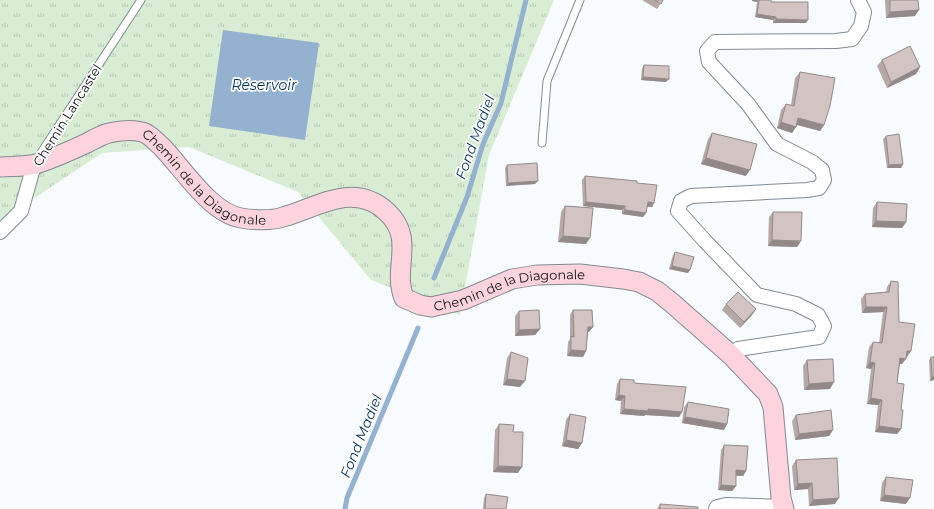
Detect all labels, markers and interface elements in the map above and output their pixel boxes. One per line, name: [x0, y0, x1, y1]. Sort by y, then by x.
street label: Chemin Lancastel: [29, 61, 105, 169]
water label: Réservoir: [231, 76, 297, 94]
water label: Fond Madiel: [451, 92, 499, 182]
street label: Chemin de la Diagonale: [140, 125, 266, 228]
street label: Chemin de la Diagonale: [432, 266, 586, 314]
water label: Fond Madiel: [336, 391, 386, 480]

